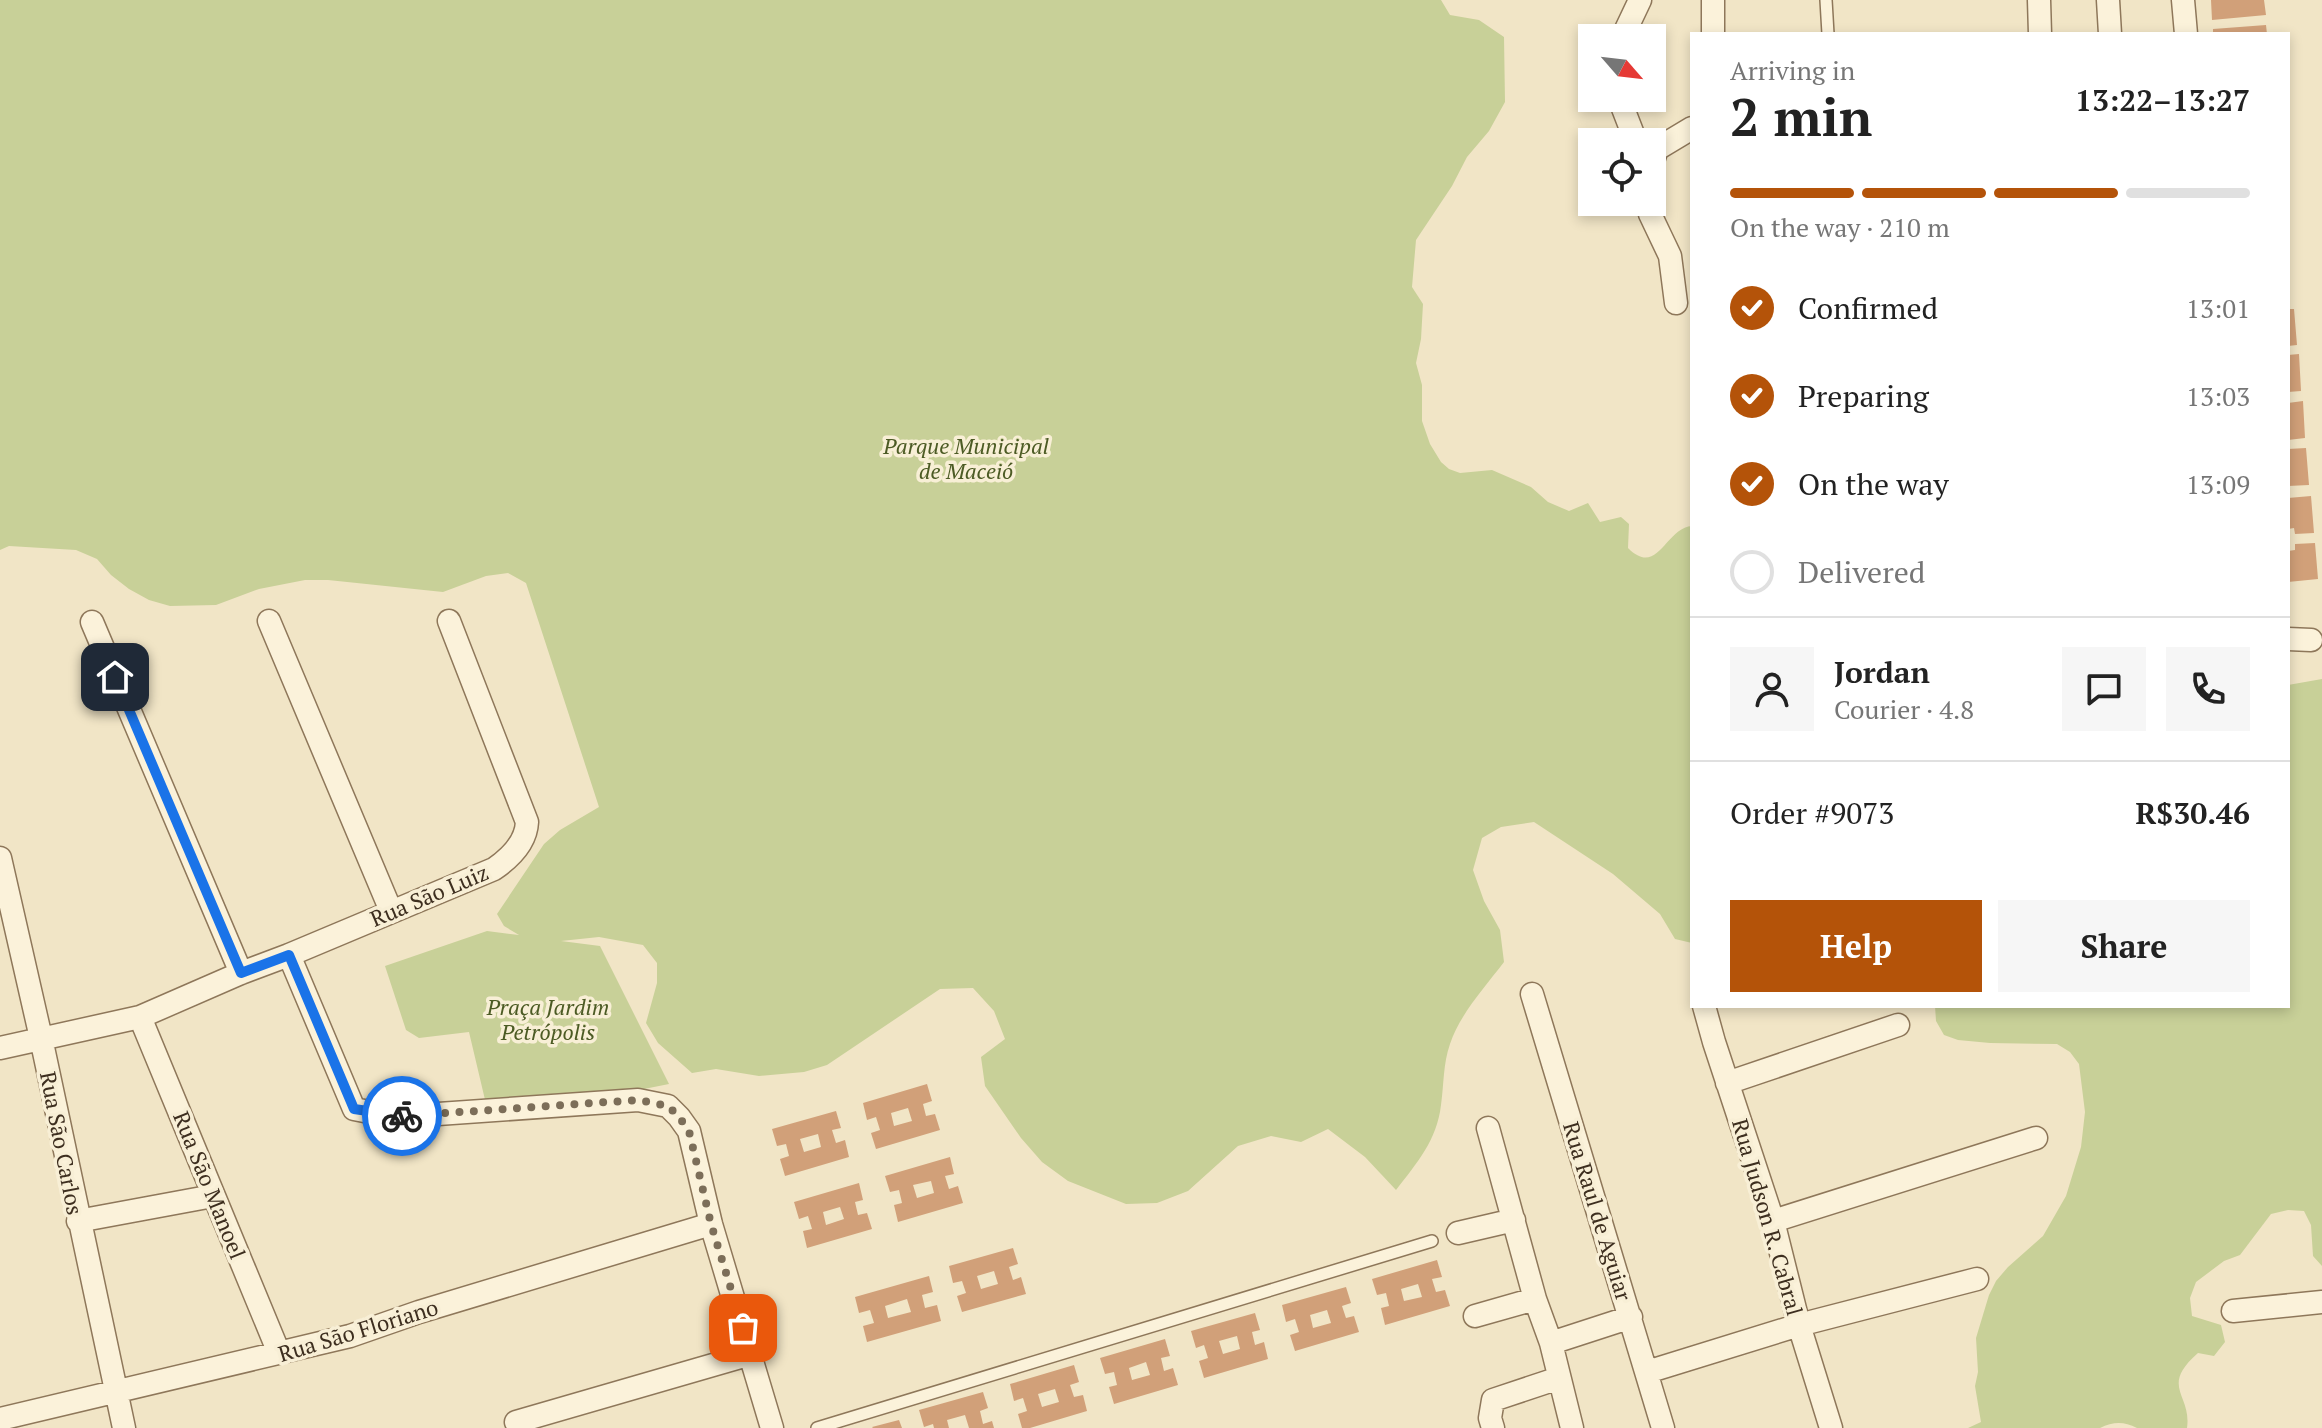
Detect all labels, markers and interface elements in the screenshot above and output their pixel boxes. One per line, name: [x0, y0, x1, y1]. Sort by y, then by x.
north arrow: [1578, 24, 1666, 112]
map controls: [1578, 24, 1666, 216]
text: Arriving in: [1730, 53, 1855, 87]
text: 13:22–13:27: [2075, 80, 2250, 120]
text: 2 min: [1730, 82, 1872, 151]
button: locate: [1578, 128, 1666, 216]
text: On the way · 210 m: [1730, 210, 1950, 244]
icon: check: [1730, 286, 1774, 330]
text: Confirmed: [1798, 288, 1938, 328]
text: 13:01: [2186, 291, 2250, 325]
icon: check: [1730, 374, 1774, 418]
text: Preparing: [1798, 376, 1929, 416]
text: 13:03: [2186, 379, 2250, 413]
park label: Parque Municipal de Maceió: [882, 431, 1049, 485]
icon: check: [1730, 462, 1774, 506]
text: On the way: [1798, 464, 1949, 504]
text: 13:09: [2186, 467, 2250, 501]
text: Delivered: [1798, 552, 1925, 592]
pin: [81, 643, 149, 711]
button: person: [1730, 647, 1814, 731]
button: chat: [2062, 647, 2146, 731]
button: phone: [2166, 647, 2250, 731]
text: Jordan: [1834, 652, 1930, 692]
icon: home: [93, 655, 137, 699]
text: Courier · 4.8: [1834, 692, 1974, 726]
text: Order #9073: [1730, 793, 1894, 833]
text: R$30.46: [2135, 793, 2250, 833]
street label: Rua São Luiz: [366, 857, 492, 933]
button: Help: [1730, 900, 1982, 992]
button: Share: [1998, 900, 2250, 992]
park label: Praça Jardim Petrópolis: [486, 992, 609, 1046]
street label: Rua São Carlos: [34, 1069, 90, 1217]
courier: [362, 1076, 442, 1156]
icon: bike: [380, 1094, 424, 1138]
street label: Rua São Manoel: [167, 1107, 253, 1263]
street label: Rua Judson R. Cabral: [1726, 1115, 1810, 1319]
street label: Rua Raul de Aguiar: [1557, 1118, 1639, 1305]
street label: Rua São Floriano: [275, 1292, 441, 1368]
pin: [709, 1294, 777, 1362]
icon: bag: [721, 1306, 765, 1350]

